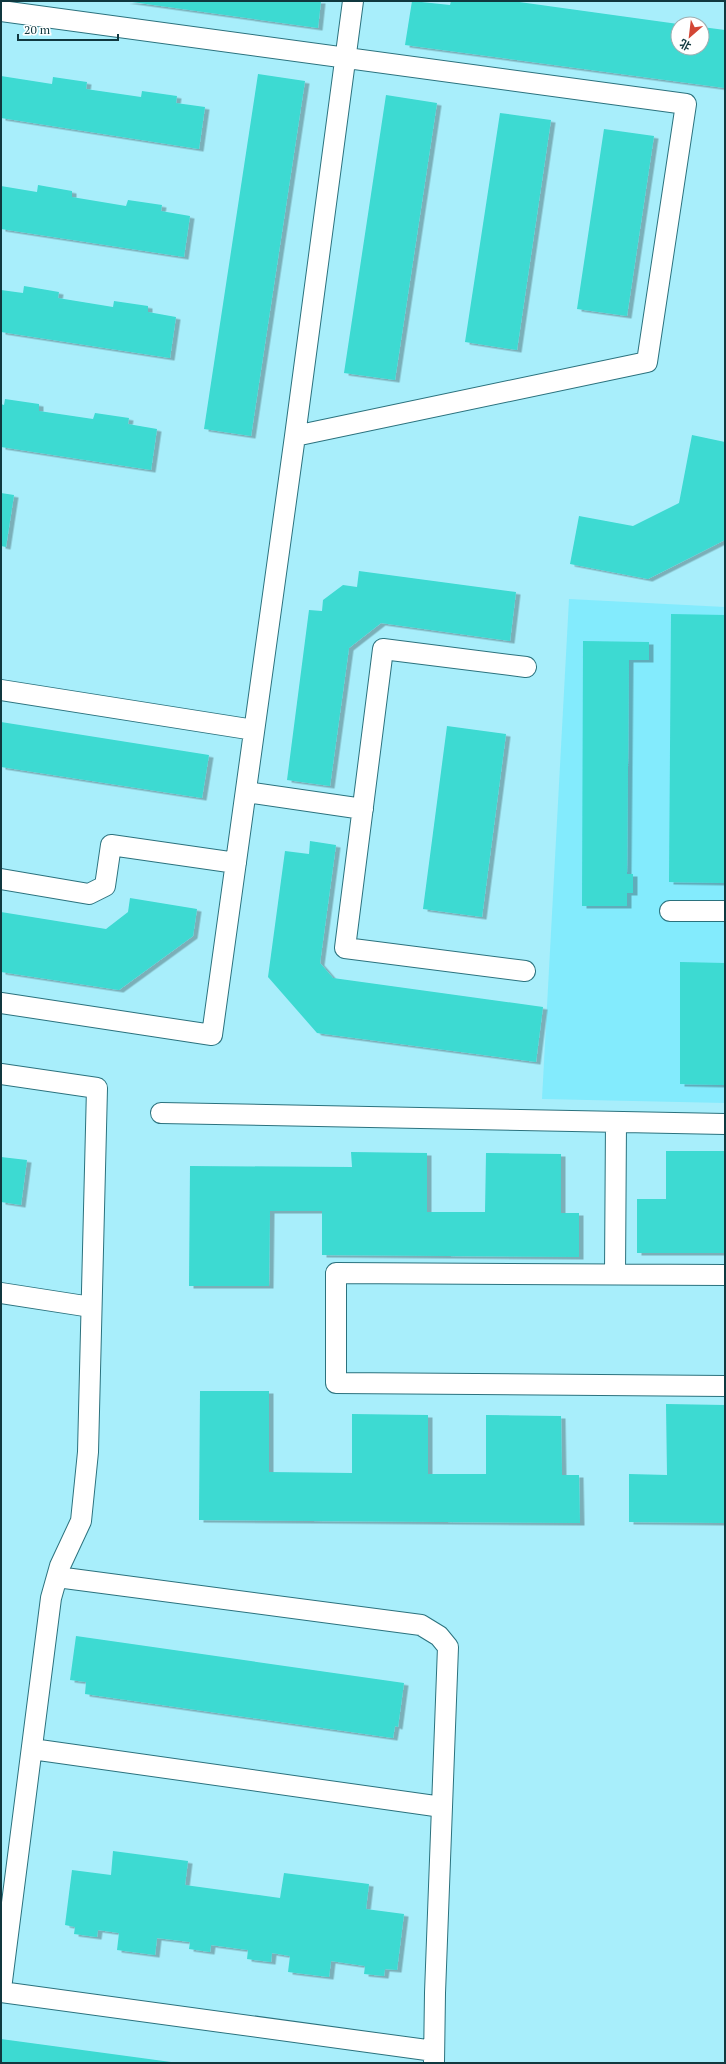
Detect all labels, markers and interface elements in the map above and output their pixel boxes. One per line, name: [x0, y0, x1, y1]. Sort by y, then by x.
scale bar: [18, 16, 118, 42]
north arrow: [670, 16, 710, 56]
text: 20 m: [24, 22, 51, 37]
text: 北: [677, 36, 693, 54]

